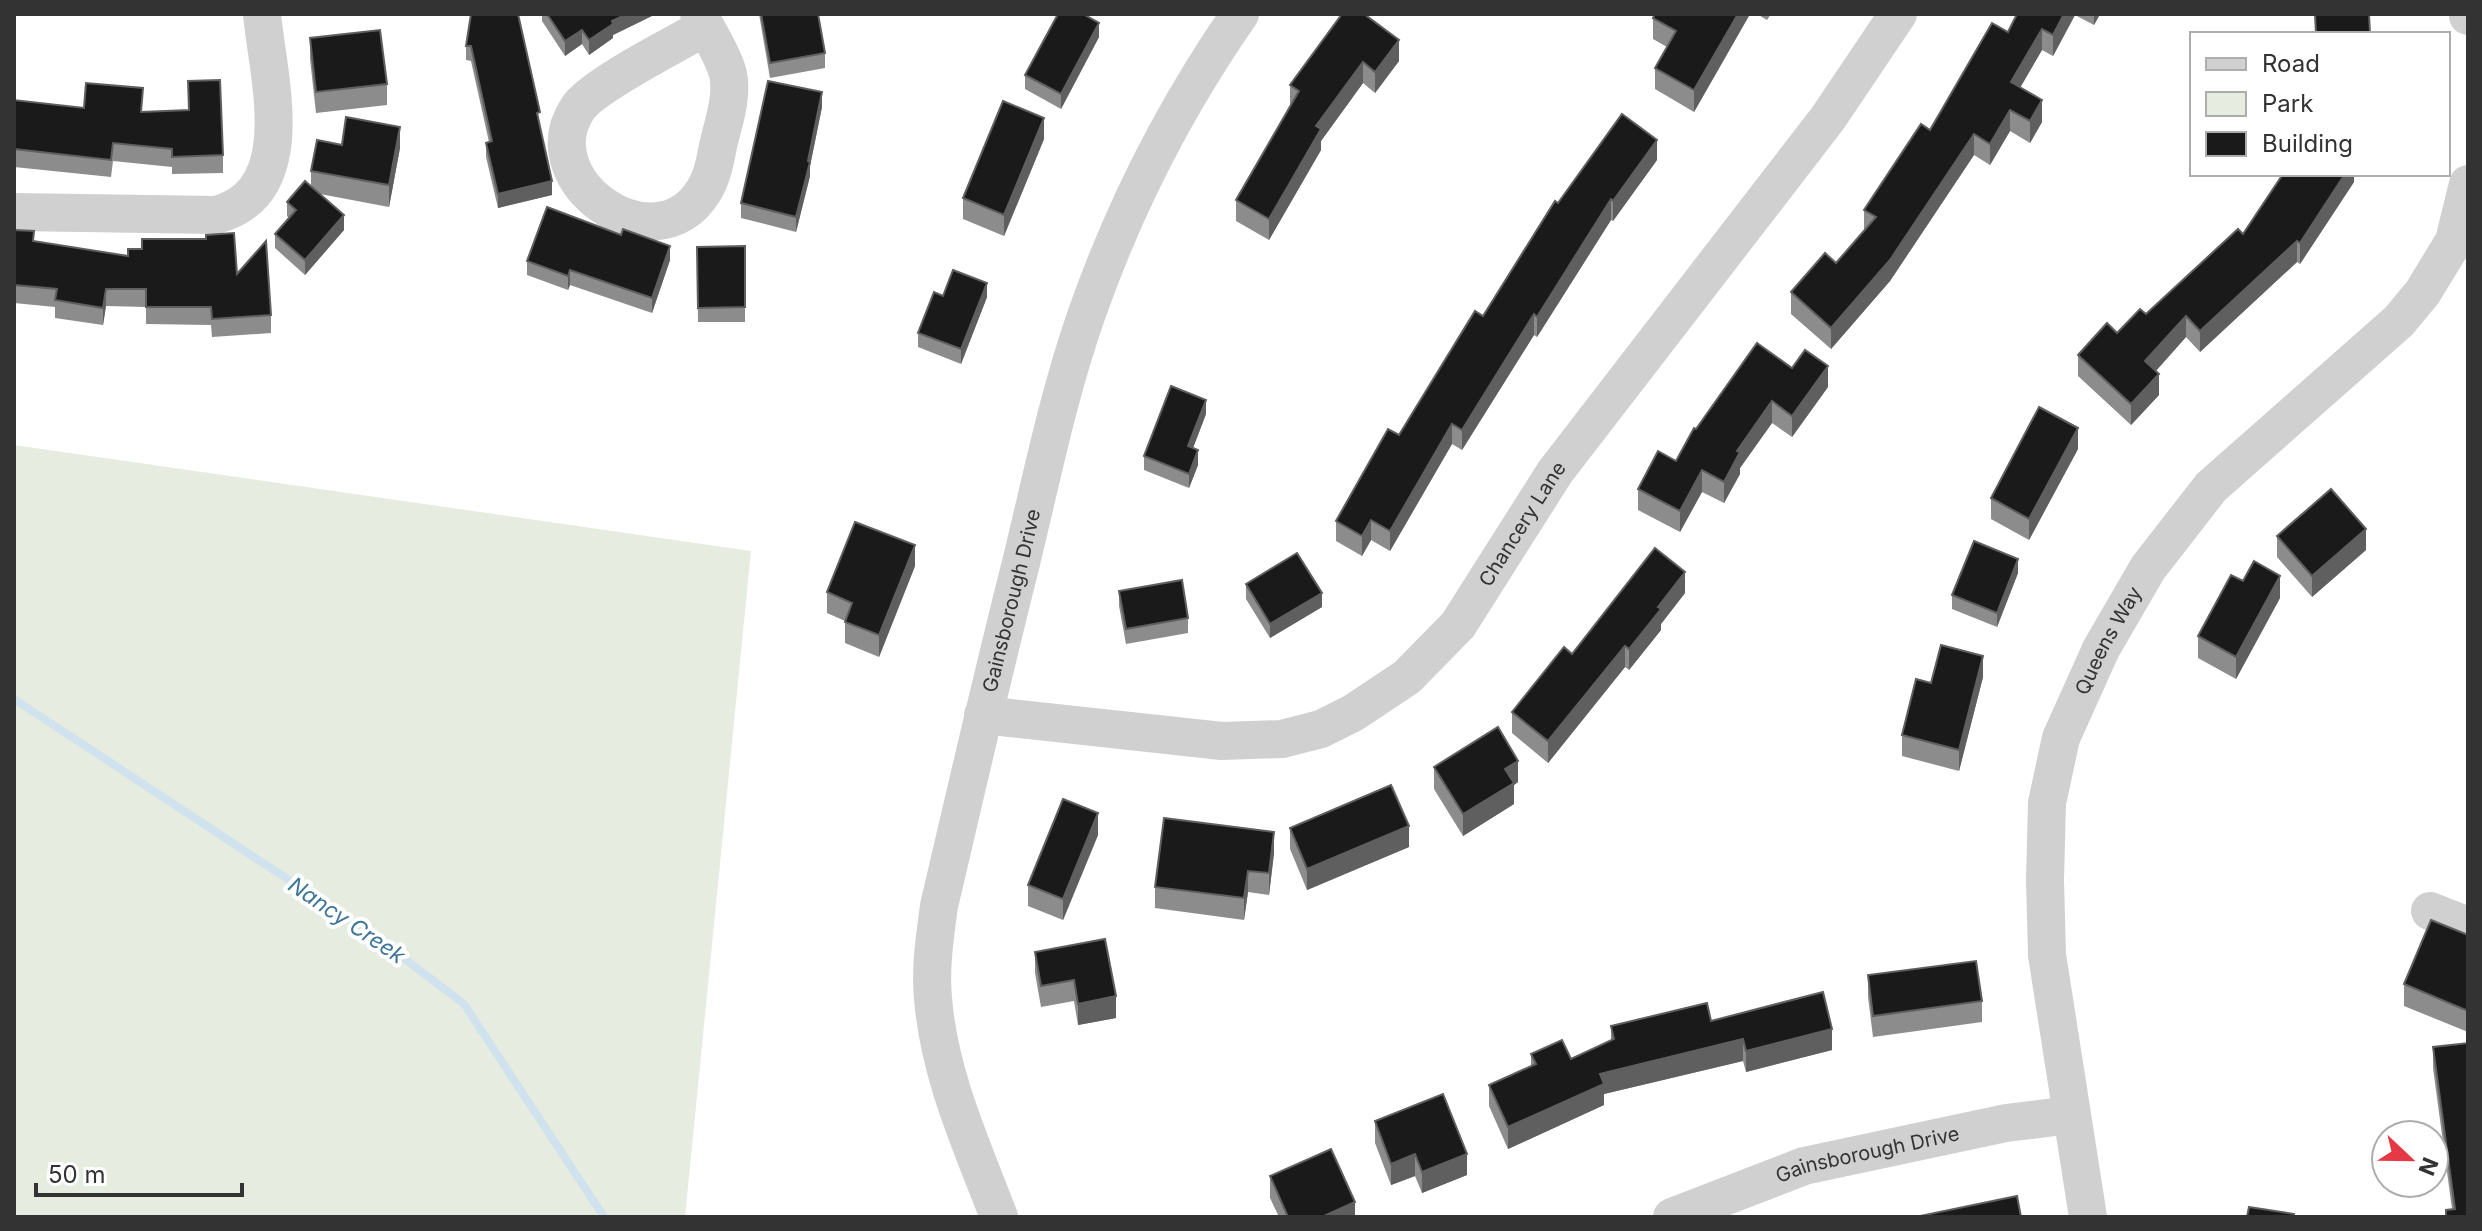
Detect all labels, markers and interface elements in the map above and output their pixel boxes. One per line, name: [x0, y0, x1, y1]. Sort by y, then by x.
legend: [2190, 32, 2450, 176]
text: Road: [2262, 49, 2320, 78]
text: Park: [2262, 89, 2313, 118]
text: Building: [2262, 129, 2353, 158]
street label: Chancery Lane: [1474, 457, 1571, 591]
street label: Gainsborough Drive: [978, 507, 1045, 695]
street label: Queens Way: [2070, 582, 2147, 699]
water label: Nancy Creek: [284, 871, 411, 969]
north arrow: [2370, 1119, 2450, 1199]
street label: Gainsborough Drive: [1772, 1121, 1962, 1188]
scale bar: [36, 1147, 242, 1197]
text: N: [2413, 1154, 2444, 1179]
text: 50 m: [48, 1160, 106, 1189]

